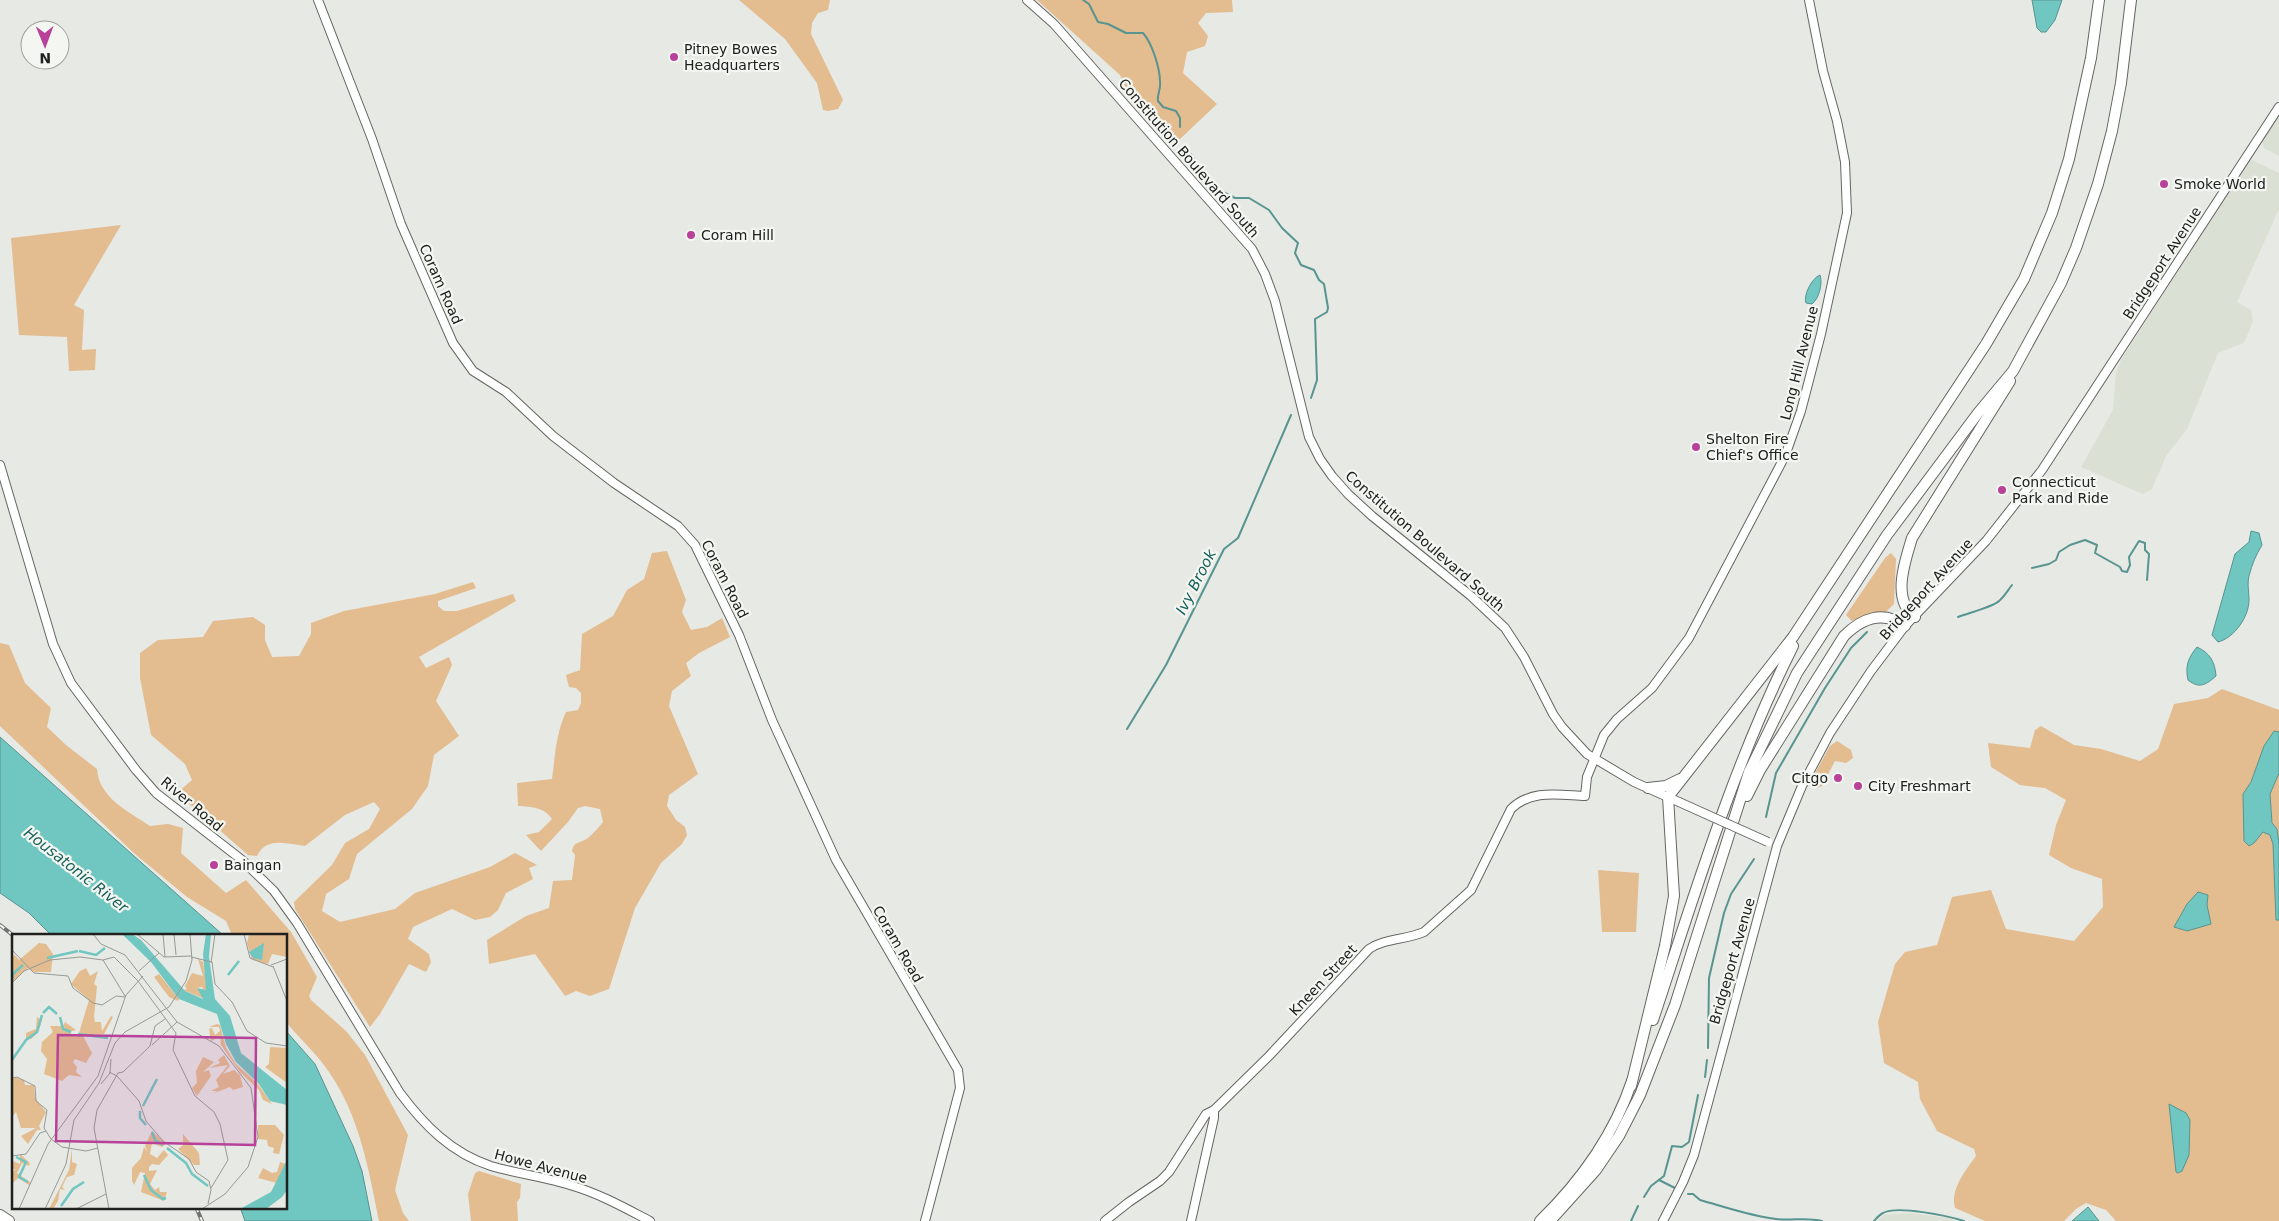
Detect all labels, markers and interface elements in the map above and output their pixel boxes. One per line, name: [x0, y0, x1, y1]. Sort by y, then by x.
north arrow: [20, 20, 70, 70]
place label: Pitney Bowes Headquarters: [684, 41, 780, 73]
text: N: [39, 50, 51, 66]
marker: Pitney Bowes Headquarters: [668, 51, 680, 63]
street label: Constitution Boulevard South: [1116, 75, 1262, 241]
place label: Smoke World: [2174, 176, 2266, 192]
marker: Smoke World: [2158, 178, 2170, 190]
street label: Bridgeport Avenue: [2120, 204, 2204, 322]
place label: Coram Hill: [701, 227, 774, 243]
marker: Coram Hill: [685, 229, 697, 241]
street label: Coram Road: [416, 242, 466, 326]
street label: Long Hill Avenue: [1777, 304, 1821, 422]
place label: Shelton Fire Chief's Office: [1706, 431, 1799, 463]
marker: Shelton Fire Chief's Office: [1690, 441, 1702, 453]
street label: Constitution Boulevard South: [1342, 468, 1508, 614]
place label: Connecticut Park and Ride: [2012, 474, 2109, 506]
marker: Connecticut Park and Ride: [1996, 484, 2008, 496]
street label: Bridgeport Avenue: [1876, 535, 1976, 643]
street label: Coram Road: [698, 537, 752, 621]
water label: Ivy Brook: [1172, 545, 1221, 617]
place label: Citgo: [1791, 770, 1828, 786]
marker: Citgo: [1832, 772, 1844, 784]
street label: River Road: [158, 773, 226, 835]
place label: City Freshmart: [1868, 778, 1971, 794]
marker: City Freshmart: [1852, 780, 1864, 792]
water label: Housatonic River: [20, 824, 132, 917]
place label: Baingan: [224, 857, 281, 873]
marker: Baingan: [208, 859, 220, 871]
street label: Bridgeport Avenue: [1706, 896, 1758, 1026]
street label: Coram Road: [870, 903, 926, 985]
inset map: [12, 934, 288, 1208]
street label: Kneen Street: [1286, 941, 1360, 1019]
street label: Howe Avenue: [493, 1146, 589, 1186]

